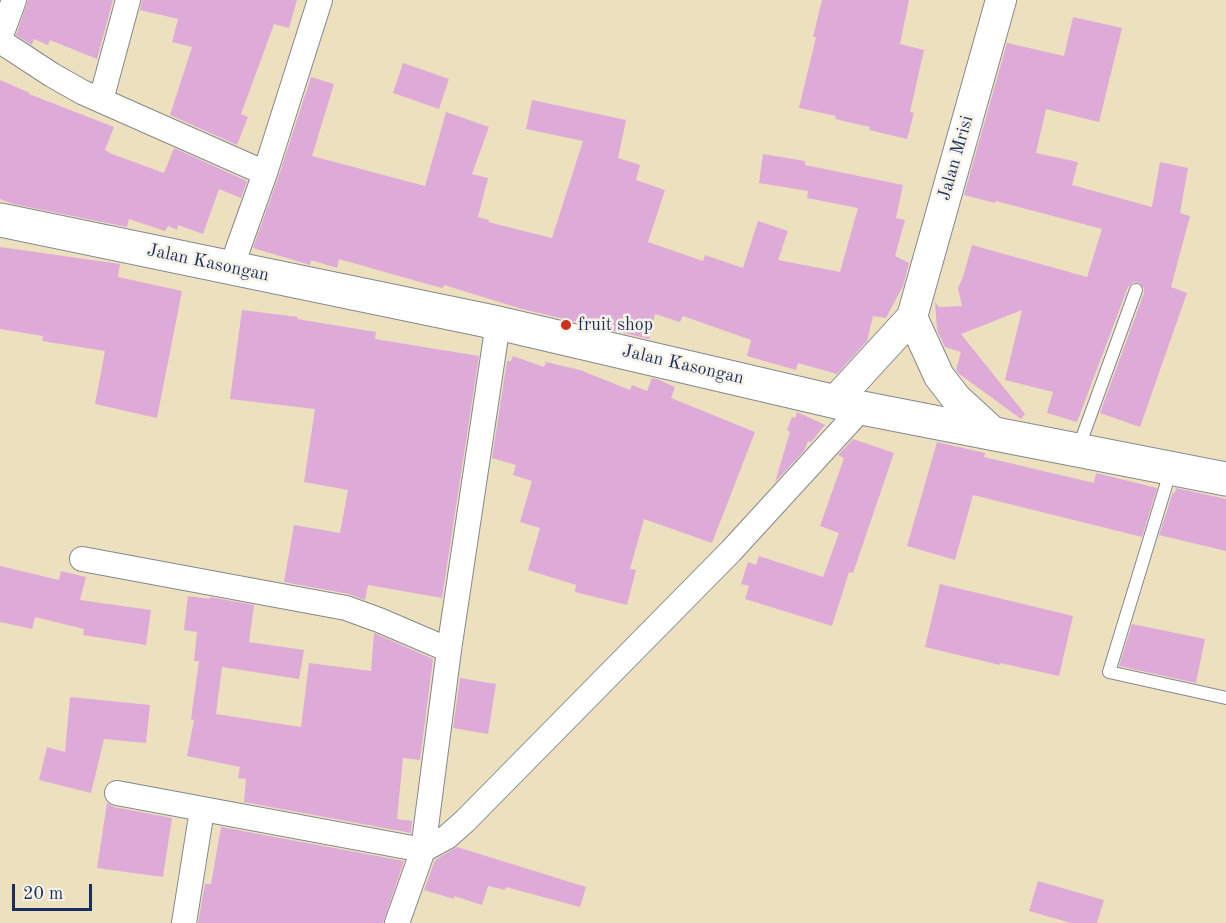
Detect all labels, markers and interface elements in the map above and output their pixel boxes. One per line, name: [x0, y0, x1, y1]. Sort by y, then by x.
street label: Jalan Mrisi: [934, 113, 978, 203]
street label: Jalan Kasongan: [145, 240, 271, 286]
place label: fruit shop: [578, 314, 653, 336]
marker: fruit shop: [559, 318, 573, 332]
street label: Jalan Kasongan: [620, 340, 746, 390]
scale bar: [15, 872, 94, 910]
text: 20 m: [23, 885, 63, 903]

